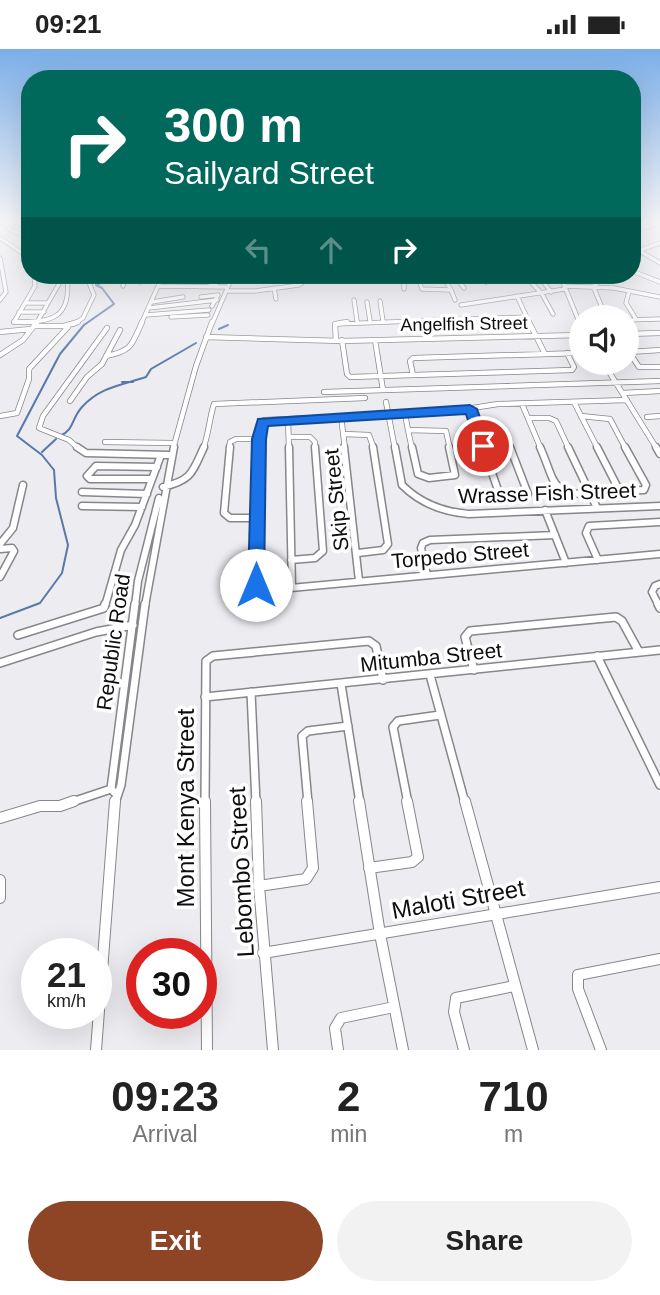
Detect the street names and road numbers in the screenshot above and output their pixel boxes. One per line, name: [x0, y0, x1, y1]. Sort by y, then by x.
street label: Angelfish Street: [400, 313, 528, 335]
street label: Skip Street: [319, 448, 353, 552]
street label: Wrasse Fish Street: [458, 478, 637, 508]
street label: Torpedo Street: [390, 538, 530, 572]
street label: Republic Road: [92, 572, 134, 712]
street label: Mitumba Street: [359, 638, 503, 676]
street label: Mont Kenya Street: [172, 708, 199, 907]
street label: Lebombo Street: [223, 786, 259, 958]
street label: Maloti Street: [389, 874, 527, 924]

